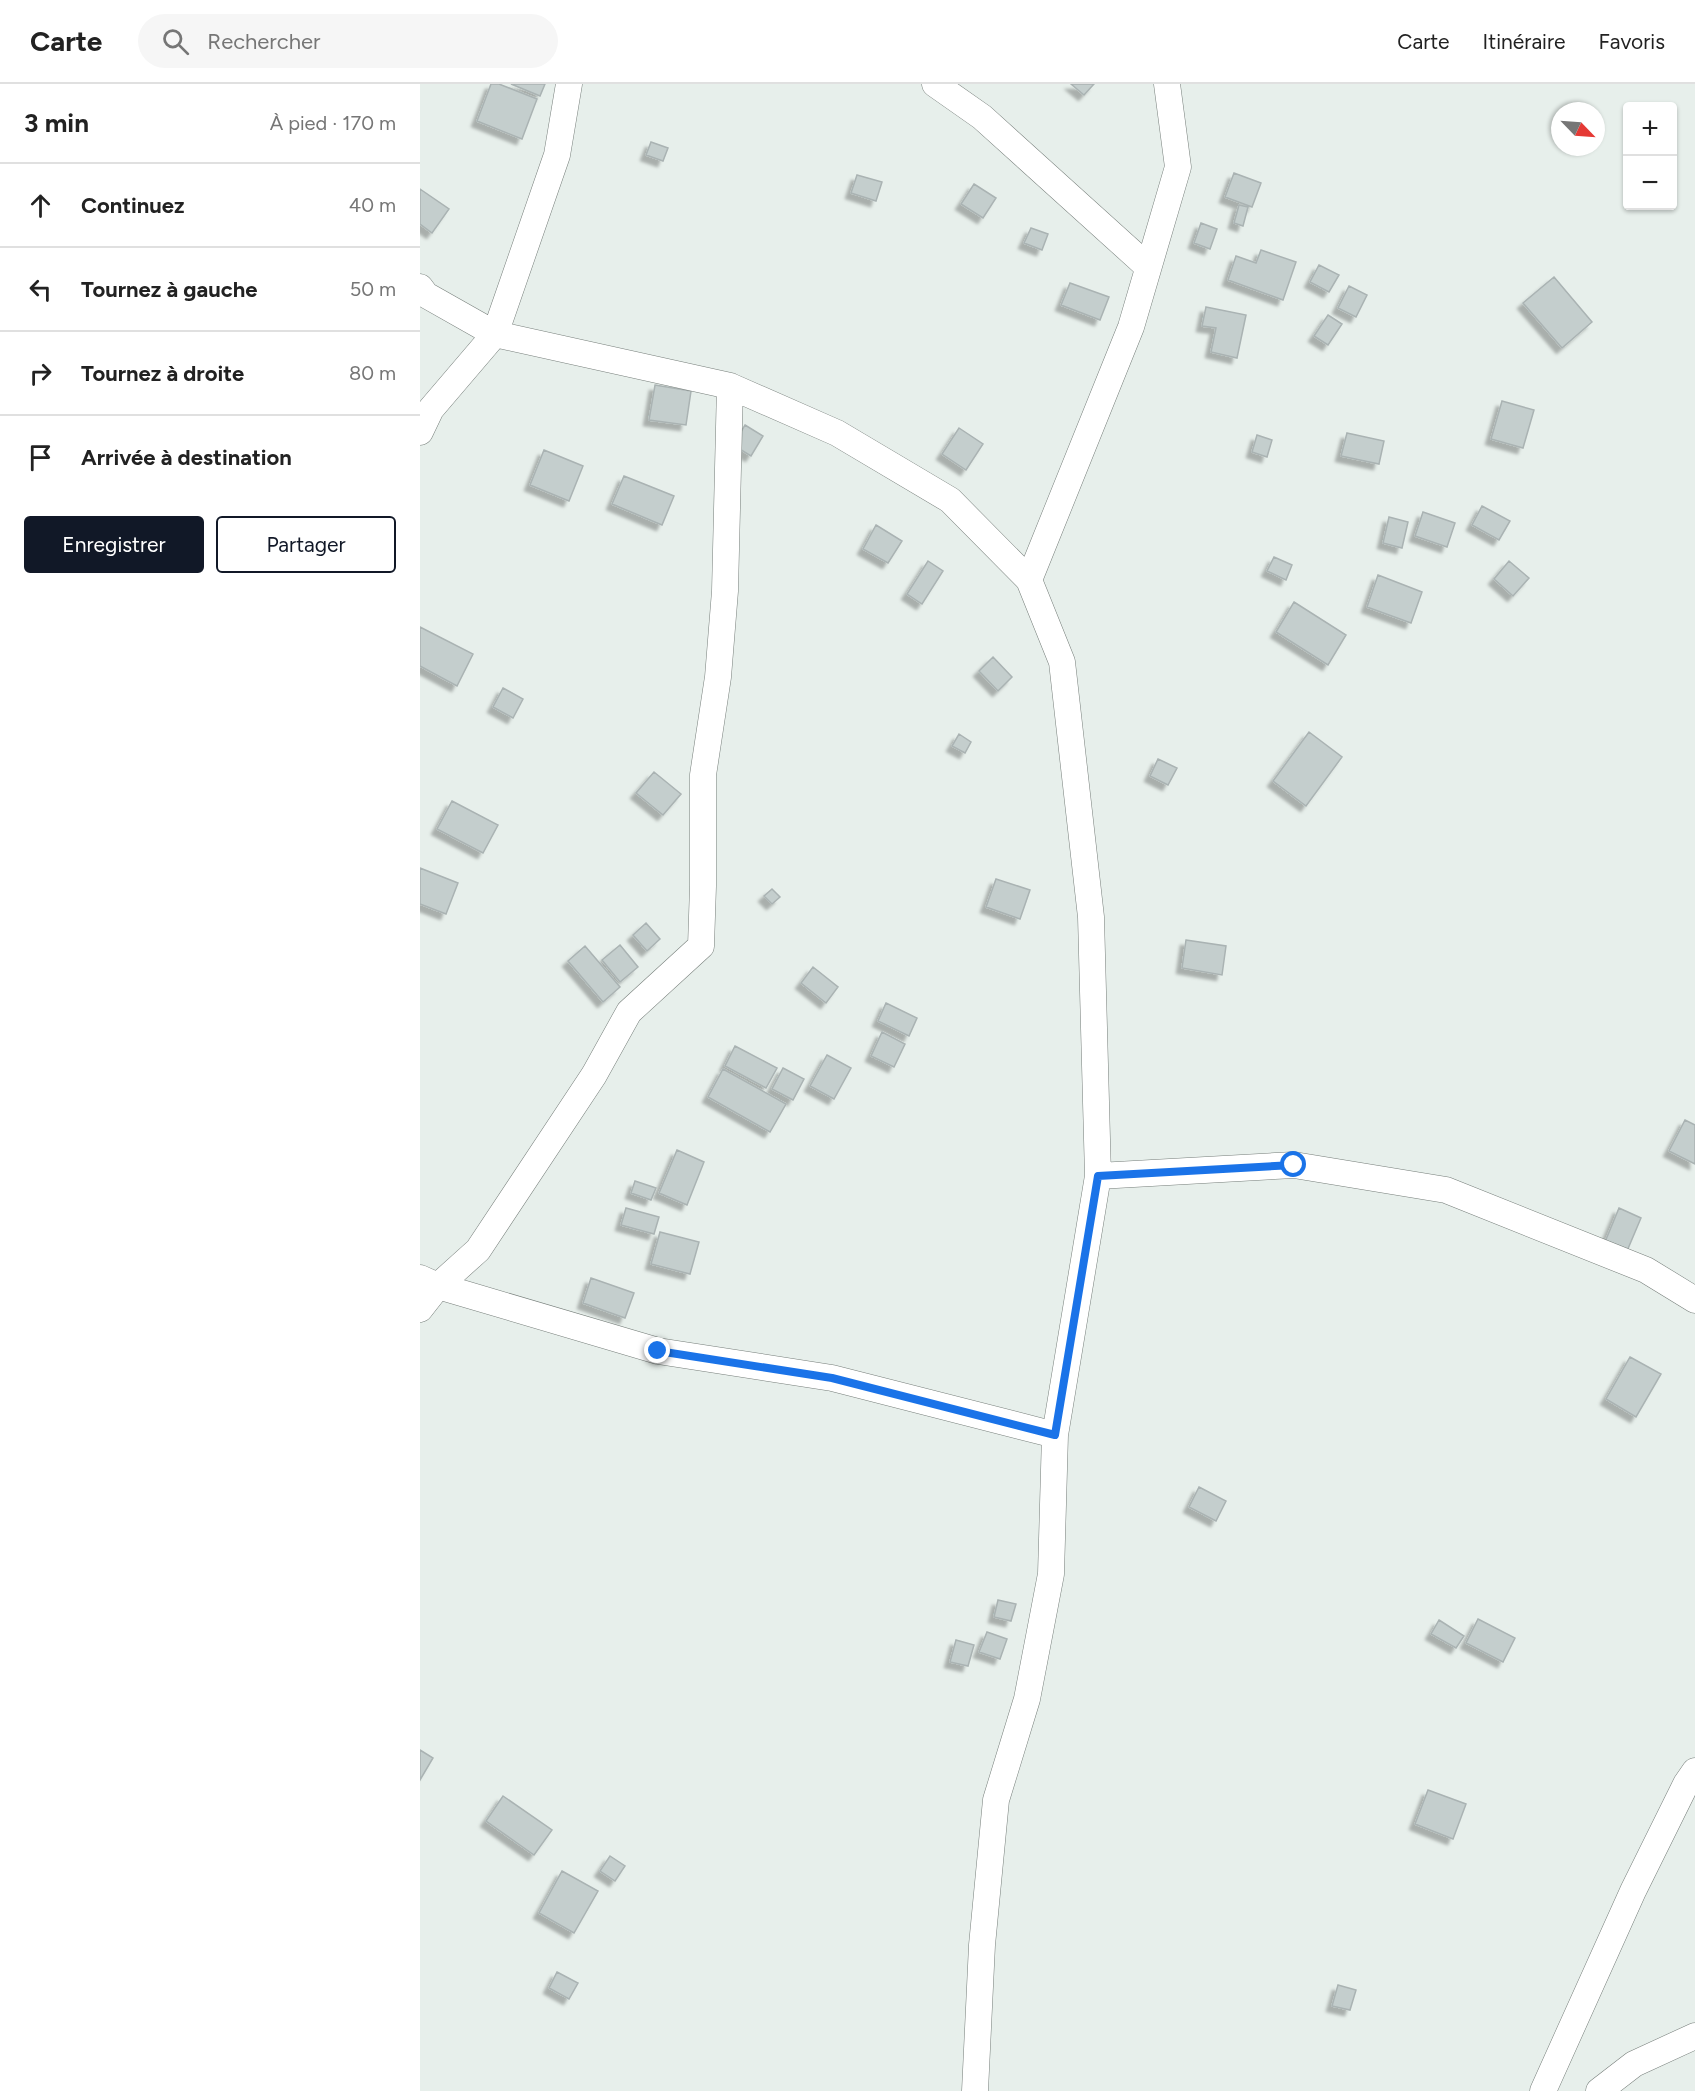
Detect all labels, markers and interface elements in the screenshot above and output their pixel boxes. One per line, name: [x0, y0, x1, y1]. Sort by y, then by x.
search box: [138, 14, 558, 68]
text: Carte: [30, 24, 102, 58]
icon: search: [159, 25, 192, 58]
text: Rechercher: [207, 28, 320, 55]
text: Carte: [1397, 29, 1450, 54]
text: Itinéraire: [1483, 29, 1566, 54]
text: Favoris: [1599, 29, 1665, 54]
north arrow: [1551, 102, 1605, 156]
map controls: [1623, 102, 1677, 210]
button: +: [1623, 102, 1677, 156]
text: 3 min: [24, 107, 89, 139]
text: À pied · 170 m: [270, 111, 396, 135]
button: −: [1623, 156, 1677, 210]
icon: ahead: [24, 189, 57, 222]
text: Continuez: [81, 192, 185, 219]
text: 40 m: [349, 193, 396, 217]
icon: left: [24, 273, 57, 306]
text: Tournez à gauche: [81, 276, 257, 303]
text: 50 m: [350, 277, 396, 301]
icon: right: [24, 357, 57, 390]
text: Tournez à droite: [81, 360, 244, 387]
text: 80 m: [349, 361, 396, 385]
icon: arrive: [24, 441, 57, 474]
text: Arrivée à destination: [81, 444, 292, 471]
button: Enregistrer: [24, 516, 204, 573]
button: Partager: [216, 516, 396, 573]
route start: [1280, 1151, 1306, 1177]
route end: [644, 1337, 670, 1363]

